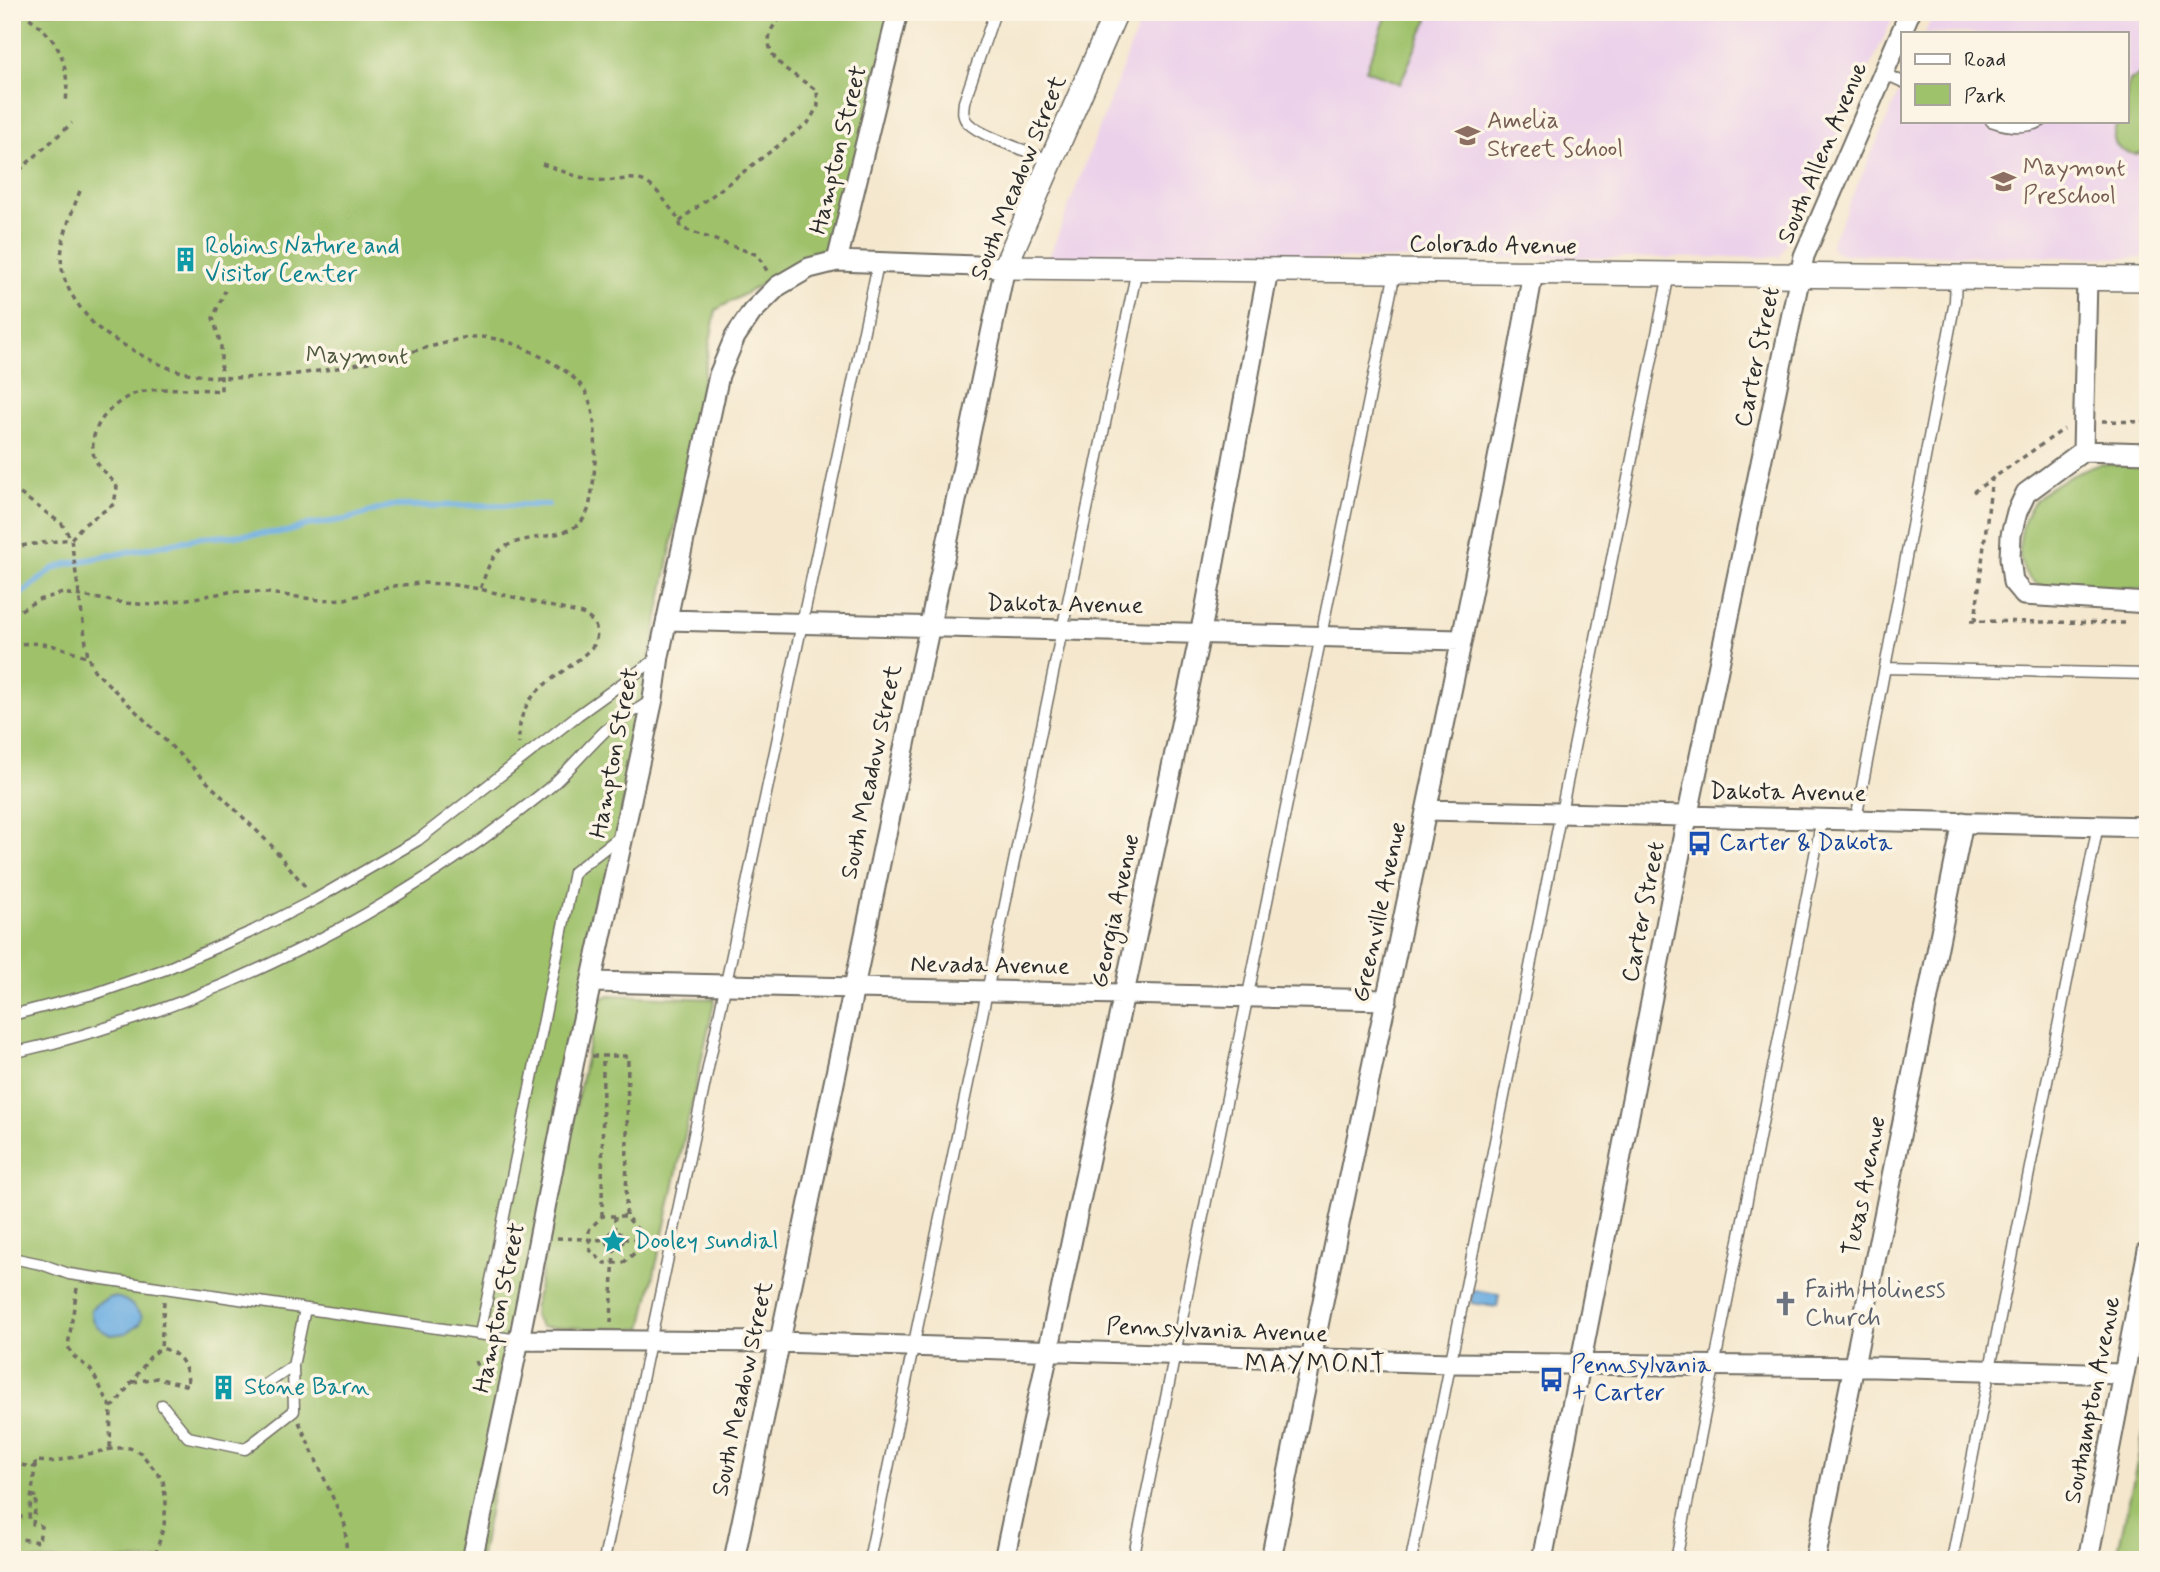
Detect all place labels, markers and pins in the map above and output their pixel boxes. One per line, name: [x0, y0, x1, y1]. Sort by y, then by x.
place label: Amelia Street School: [1487, 106, 1623, 165]
school or university icon: Amelia Street School: [1453, 121, 1481, 149]
place label: Maymont Preschool: [2023, 153, 2126, 212]
school or university icon: Maymont Preschool: [1989, 168, 2017, 196]
place label: Robins Nature and Visitor Center: [205, 231, 400, 290]
building icon: Robins Nature and Visitor Center: [171, 246, 199, 274]
place label: Carter & Dakota: [1719, 828, 1893, 859]
bus stop icon: Carter & Dakota: [1685, 829, 1713, 857]
place label: Dooley sundial: [634, 1226, 778, 1257]
place icon: Dooley sundial: [600, 1227, 628, 1255]
place label: Faith Holiness Church: [1805, 1275, 1945, 1334]
church icon: Faith Holiness Church: [1771, 1290, 1799, 1318]
place label: Pennsylvania + Carter: [1571, 1350, 1712, 1409]
bus stop icon: Pennsylvania + Carter: [1537, 1365, 1565, 1393]
place label: Stone Barn: [244, 1372, 370, 1403]
building icon: Stone Barn: [210, 1373, 238, 1401]

